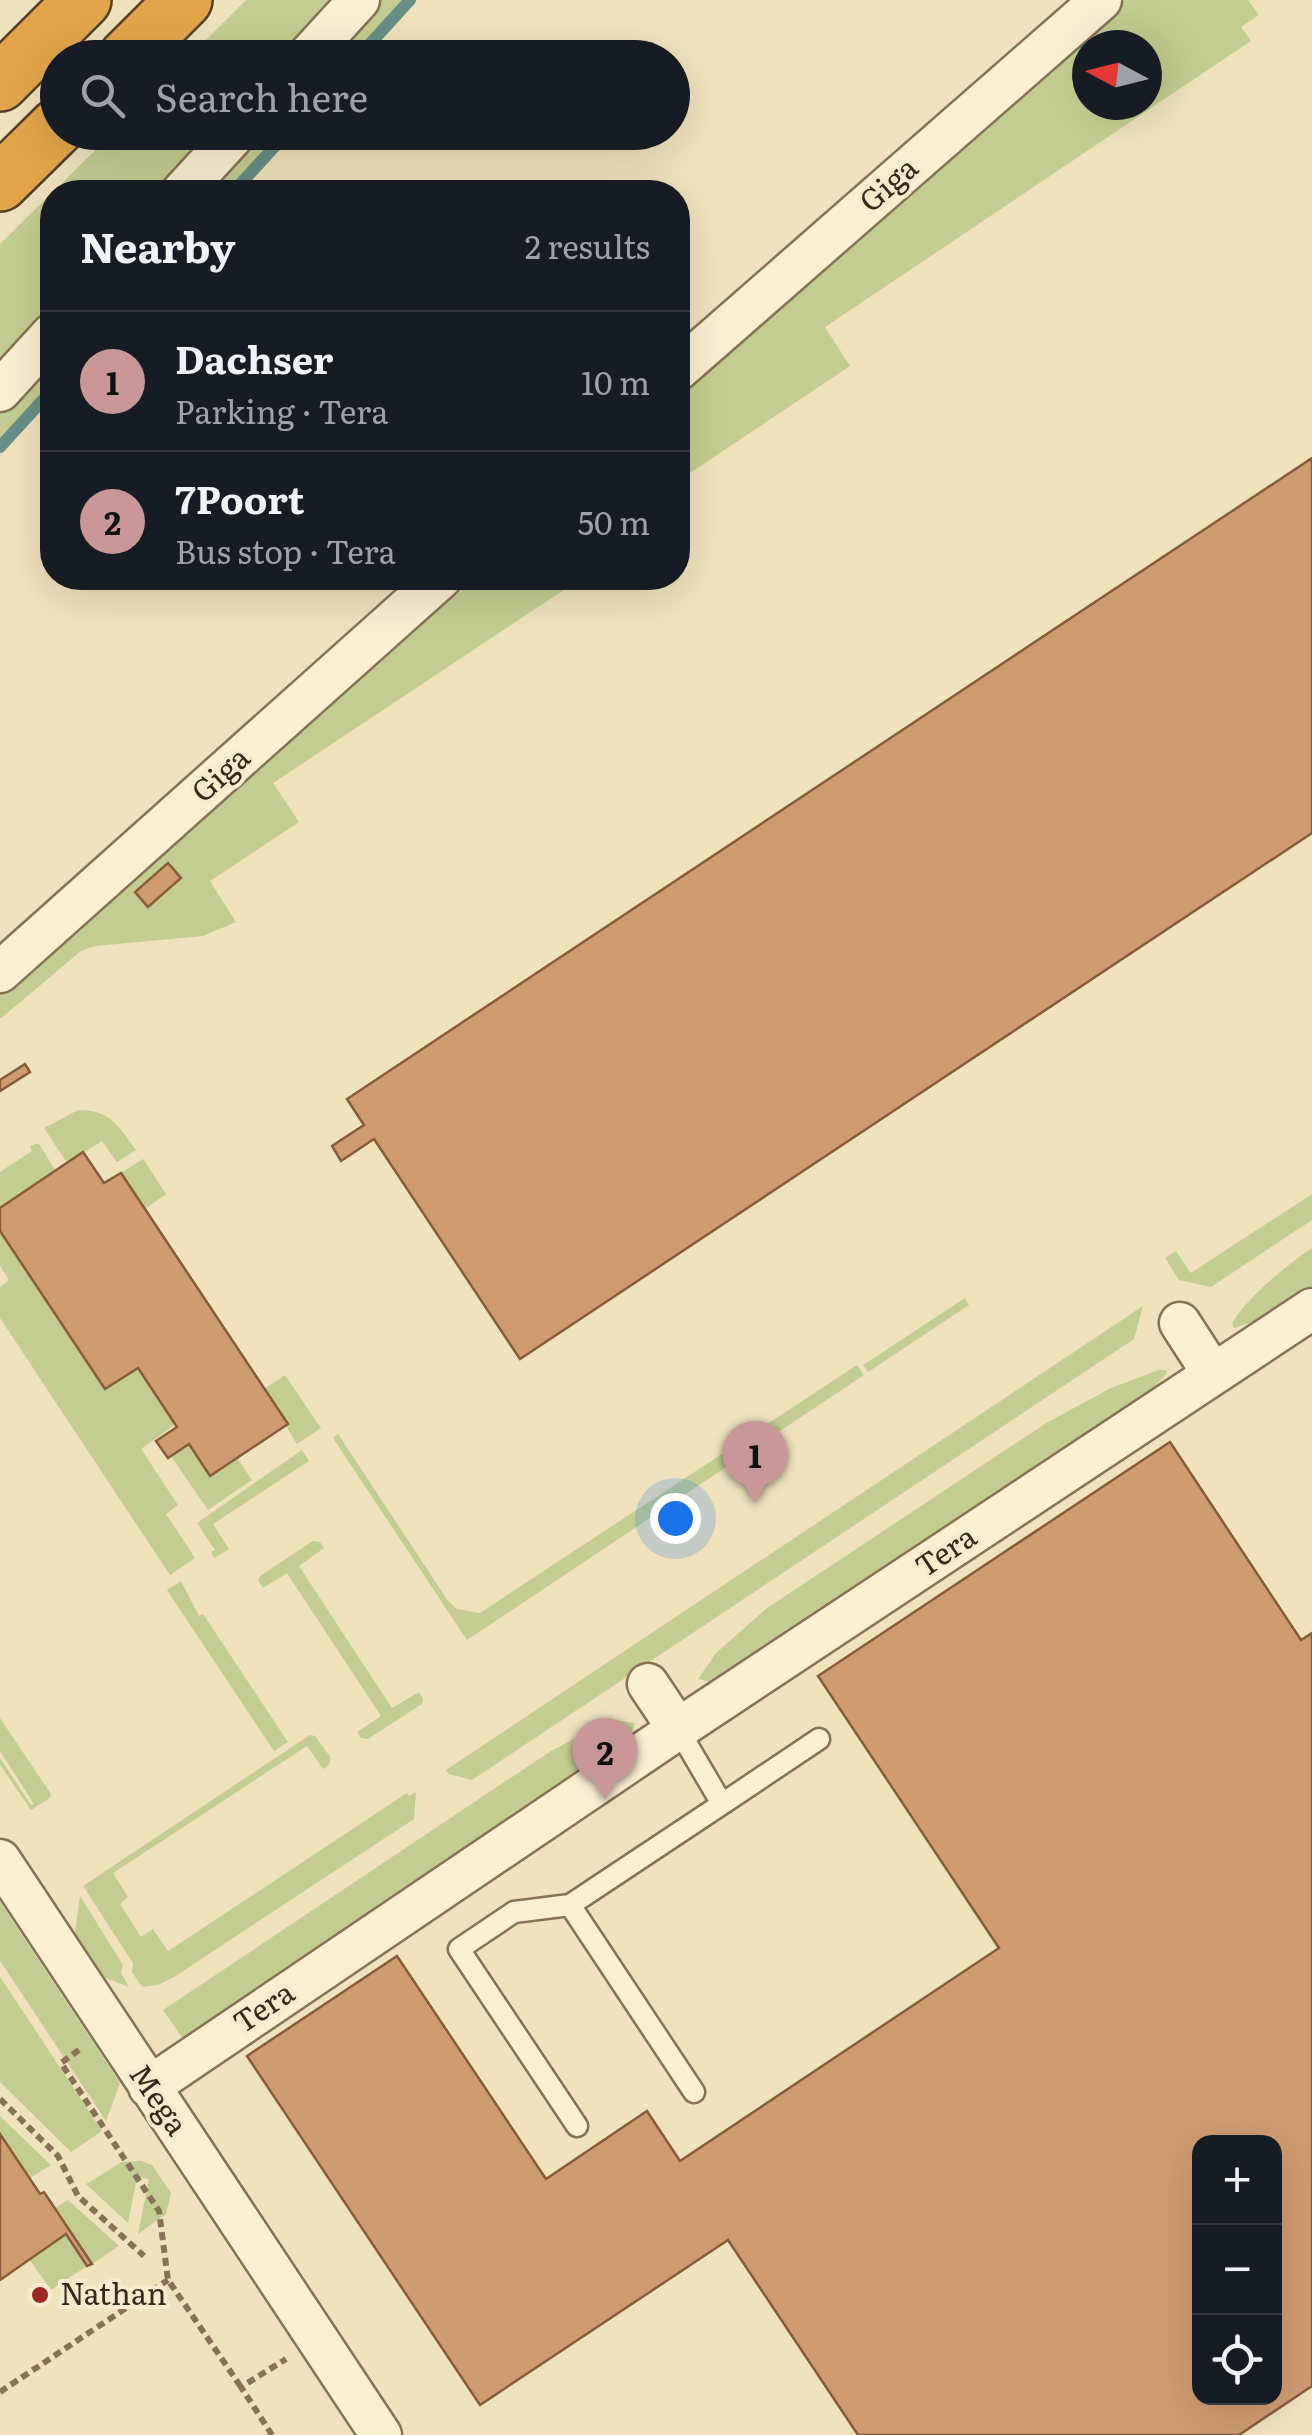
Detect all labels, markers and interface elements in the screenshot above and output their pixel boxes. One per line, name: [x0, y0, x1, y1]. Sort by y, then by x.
north arrow: [1072, 30, 1162, 120]
search box: [40, 40, 690, 150]
text: Search here: [155, 67, 368, 124]
icon: search: [75, 68, 130, 123]
street label: Giga: [848, 144, 927, 221]
text: Nearby: [80, 214, 236, 276]
text: 2 results: [525, 221, 650, 269]
text: Dachser: [175, 329, 333, 386]
text: 1: [106, 357, 119, 405]
text: 10 m: [581, 357, 650, 405]
text: Parking · Tera: [175, 386, 388, 434]
text: 7Poort: [175, 469, 304, 526]
text: 2: [104, 497, 121, 545]
text: 50 m: [578, 497, 650, 545]
text: Bus stop · Tera: [175, 526, 396, 574]
street label: Giga: [180, 734, 259, 811]
pin: 1: [722, 1420, 788, 1503]
your location: [650, 1493, 701, 1544]
street label: Tera: [905, 1512, 985, 1586]
pin: 2: [572, 1718, 638, 1800]
street label: Tera: [223, 1968, 303, 2042]
street label: Mega: [121, 2054, 201, 2144]
map controls: [1192, 2135, 1282, 2405]
button: +: [1192, 2135, 1282, 2225]
button: −: [1192, 2225, 1282, 2315]
place label: Nathan: [60, 2270, 167, 2314]
marker: Nathan: [29, 2284, 51, 2306]
button: locate: [1192, 2315, 1282, 2405]

